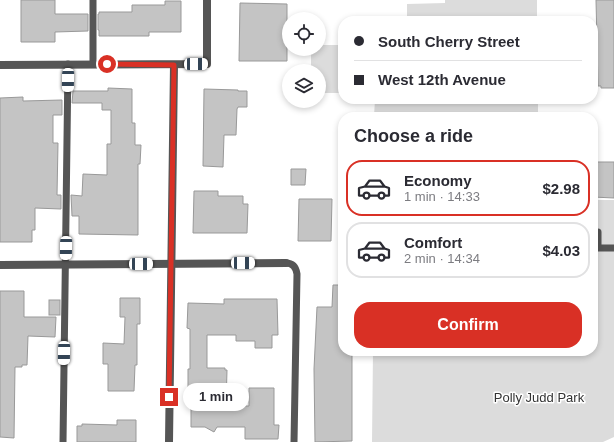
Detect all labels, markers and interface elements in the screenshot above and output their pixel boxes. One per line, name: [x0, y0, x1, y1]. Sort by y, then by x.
map controls: [282, 12, 326, 108]
button: locate: [282, 12, 326, 56]
text: South Cherry Street: [378, 33, 520, 50]
route start: [98, 55, 116, 73]
car: [184, 58, 208, 70]
button: layers: [282, 64, 326, 108]
car: [62, 68, 74, 92]
text: West 12th Avenue: [378, 71, 506, 88]
text: Choose a ride: [354, 126, 473, 146]
icon: car: [356, 170, 392, 206]
text: Economy: [404, 172, 472, 189]
text: $2.98: [542, 180, 580, 197]
text: 1 min · 14:33: [404, 189, 480, 204]
icon: car: [356, 232, 392, 268]
text: Comfort: [404, 234, 462, 251]
car: [60, 236, 72, 260]
text: $4.03: [542, 242, 580, 259]
text: 2 min · 14:34: [404, 251, 480, 266]
car: [231, 257, 255, 269]
car: [129, 258, 153, 270]
button: Confirm: [354, 302, 582, 348]
car: [58, 341, 70, 365]
callout: 1 min: [183, 383, 249, 411]
route end: [160, 388, 178, 406]
text: 1 min: [199, 389, 233, 404]
park label: Polly Judd Park: [494, 390, 585, 405]

